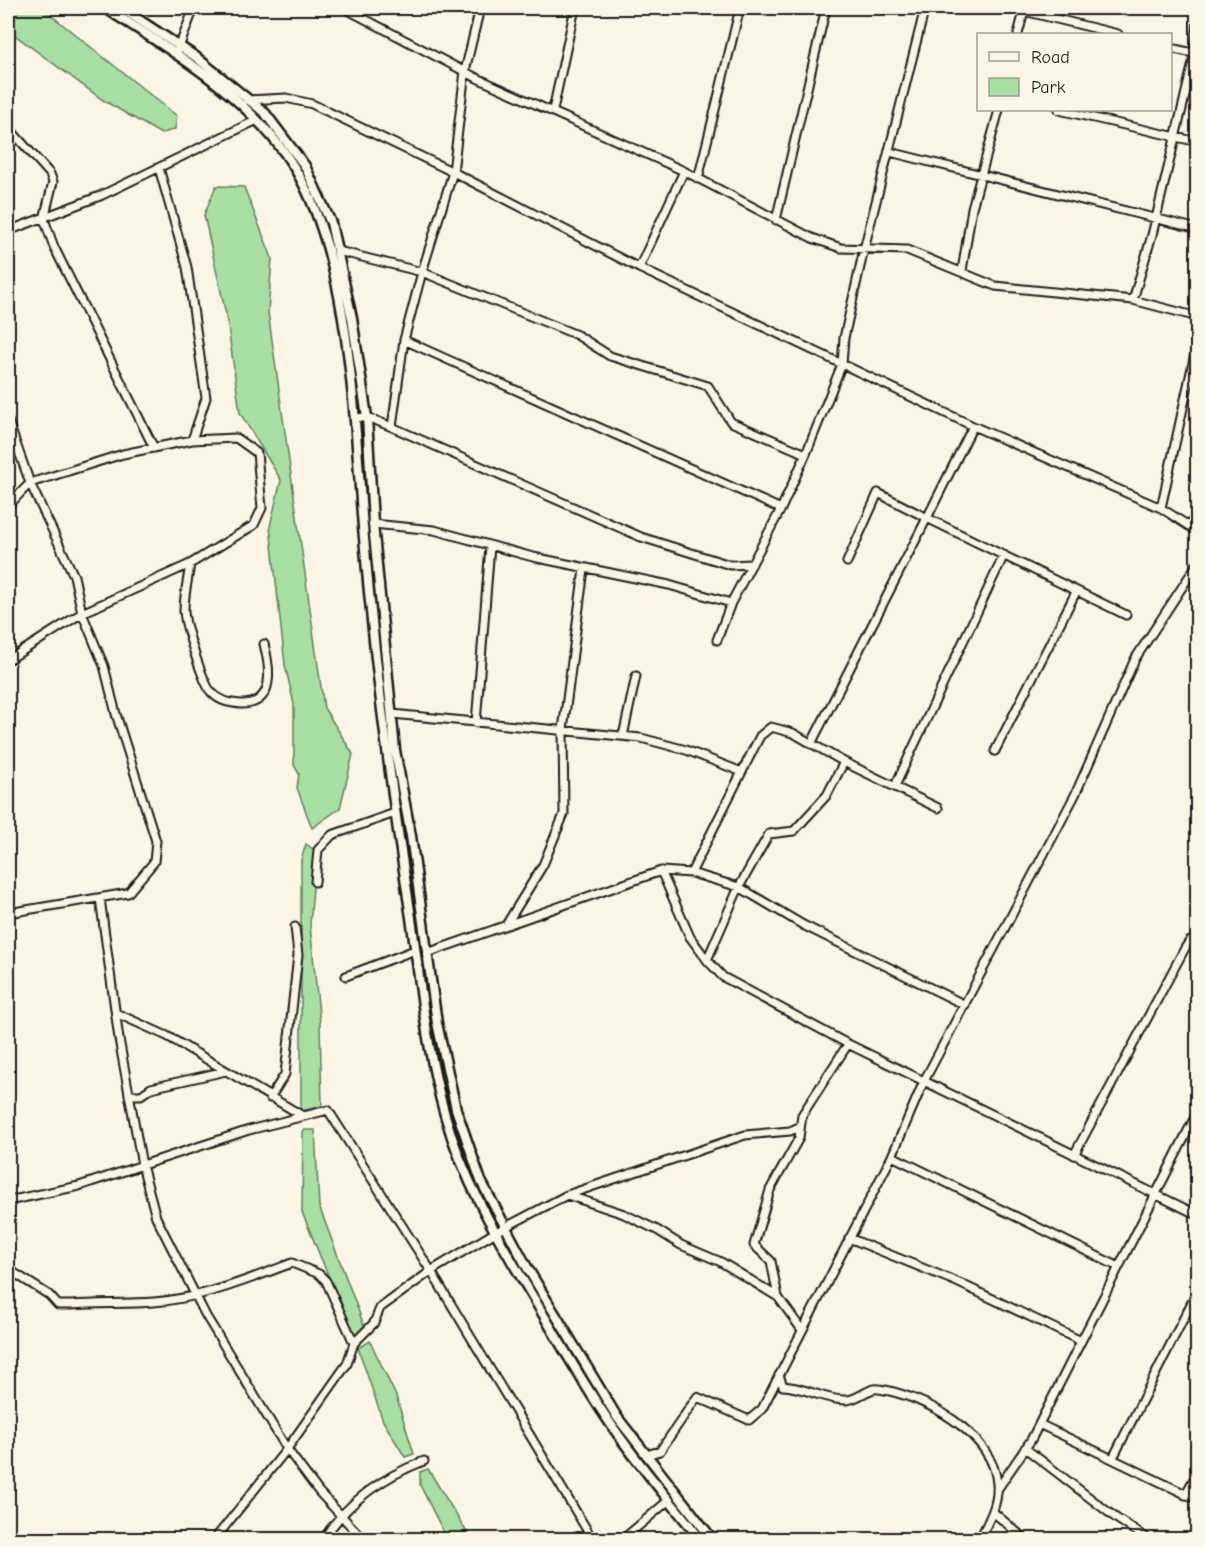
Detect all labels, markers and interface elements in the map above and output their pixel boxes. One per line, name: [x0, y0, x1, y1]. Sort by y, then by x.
legend: [977, 33, 1172, 111]
text: Road: [1031, 47, 1070, 68]
text: Park: [1031, 77, 1066, 98]

